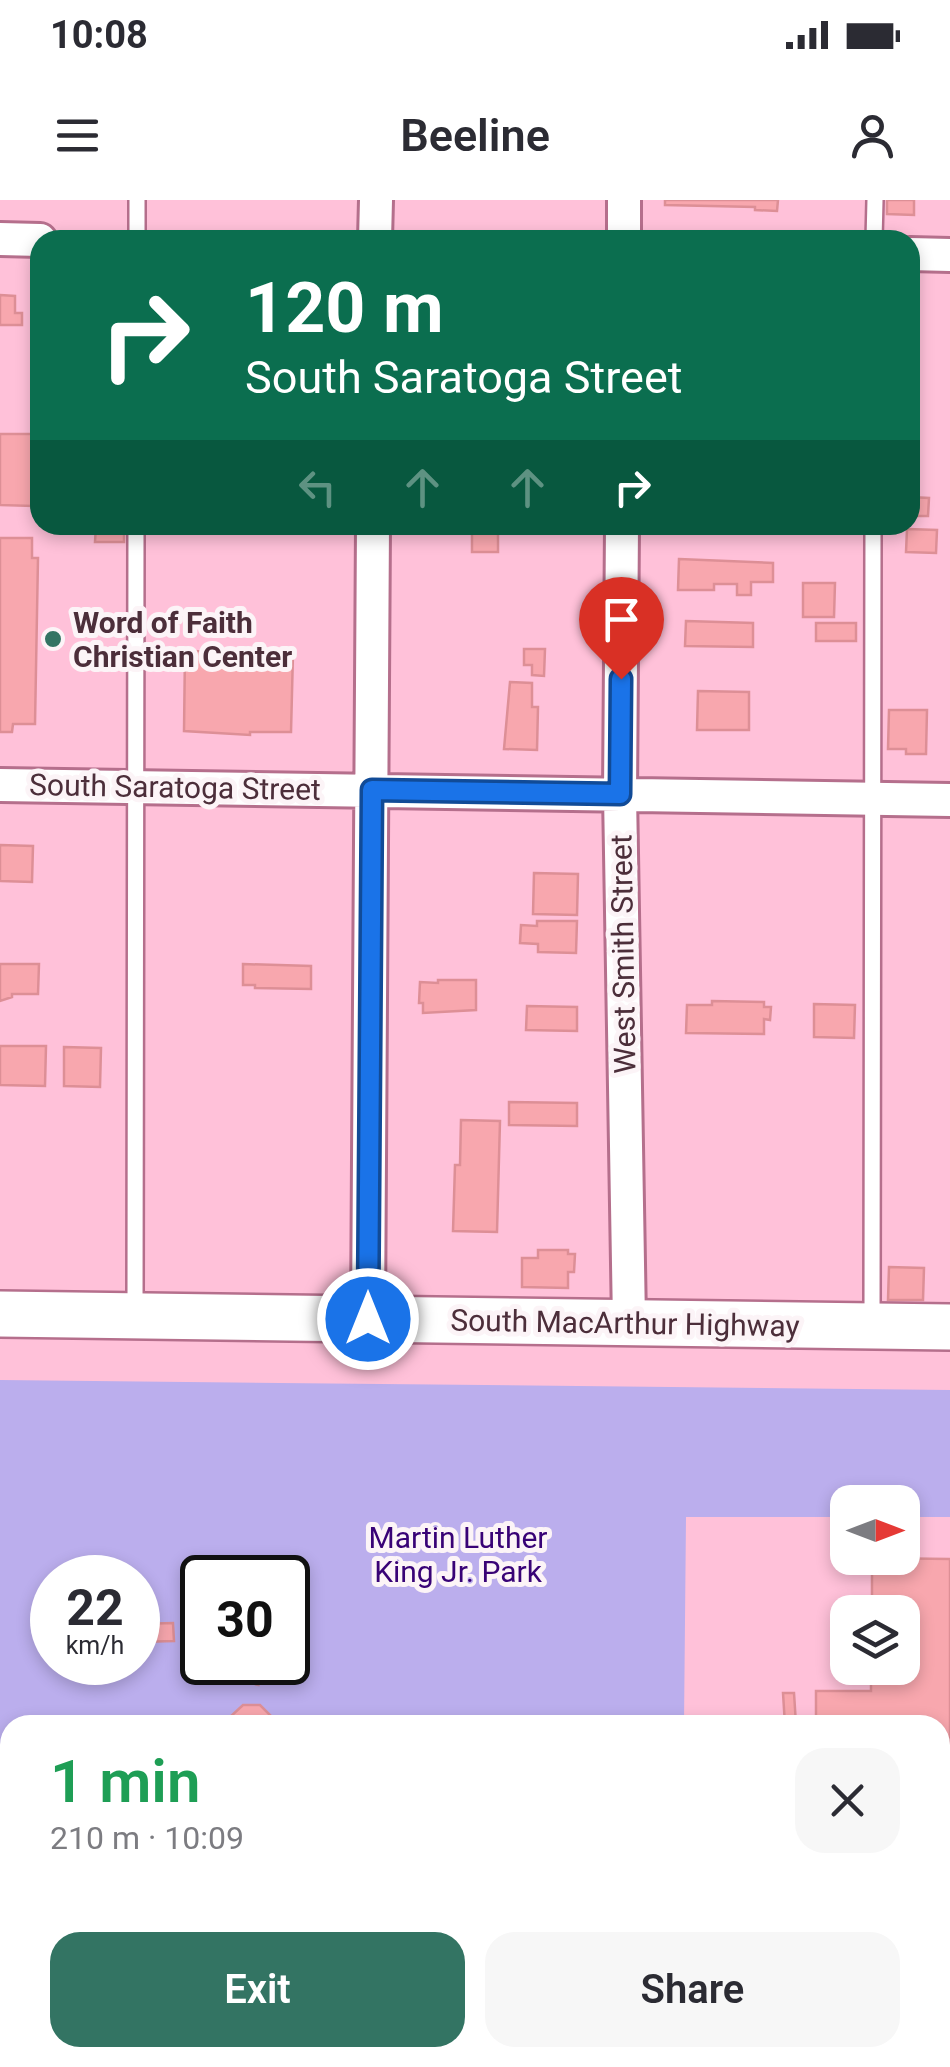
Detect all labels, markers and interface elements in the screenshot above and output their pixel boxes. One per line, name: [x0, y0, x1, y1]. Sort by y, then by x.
text: 10:08: [50, 13, 148, 57]
icon: menu: [50, 108, 105, 163]
icon: person: [845, 108, 900, 163]
text: Beeline: [400, 109, 550, 162]
text: 120 m: [245, 267, 444, 349]
icon: right: [80, 270, 210, 400]
text: South Saratoga Street: [245, 351, 682, 404]
icon: left: [290, 460, 345, 515]
icon: ahead: [395, 460, 450, 515]
icon: ahead: [500, 460, 555, 515]
icon: right: [605, 460, 660, 515]
pin: [579, 577, 664, 680]
icon: arrive: [594, 592, 649, 647]
place label: Word of Faith Christian Center: [73, 605, 292, 674]
marker: Word of Faith Christian Center: [42, 628, 64, 650]
street label: South Saratoga Street: [29, 767, 321, 807]
street label: West Smith Street: [603, 834, 643, 1074]
position arrow: [316, 1267, 420, 1371]
street label: South MacArthur Highway: [450, 1302, 800, 1344]
north arrow: [830, 1485, 920, 1575]
map controls: [830, 1485, 920, 1685]
park label: Martin Luther King Jr. Park: [369, 1520, 548, 1589]
speed limit sign: 30: [180, 1555, 310, 1685]
text: 22: [66, 1579, 124, 1637]
button: layers: [830, 1595, 920, 1685]
text: km/h: [66, 1631, 124, 1660]
text: 1 min: [50, 1746, 200, 1817]
button: close: [795, 1748, 900, 1853]
text: 210 m · 10:09: [50, 1819, 244, 1857]
button: Exit: [50, 1932, 465, 2047]
button: Share: [485, 1932, 900, 2047]

